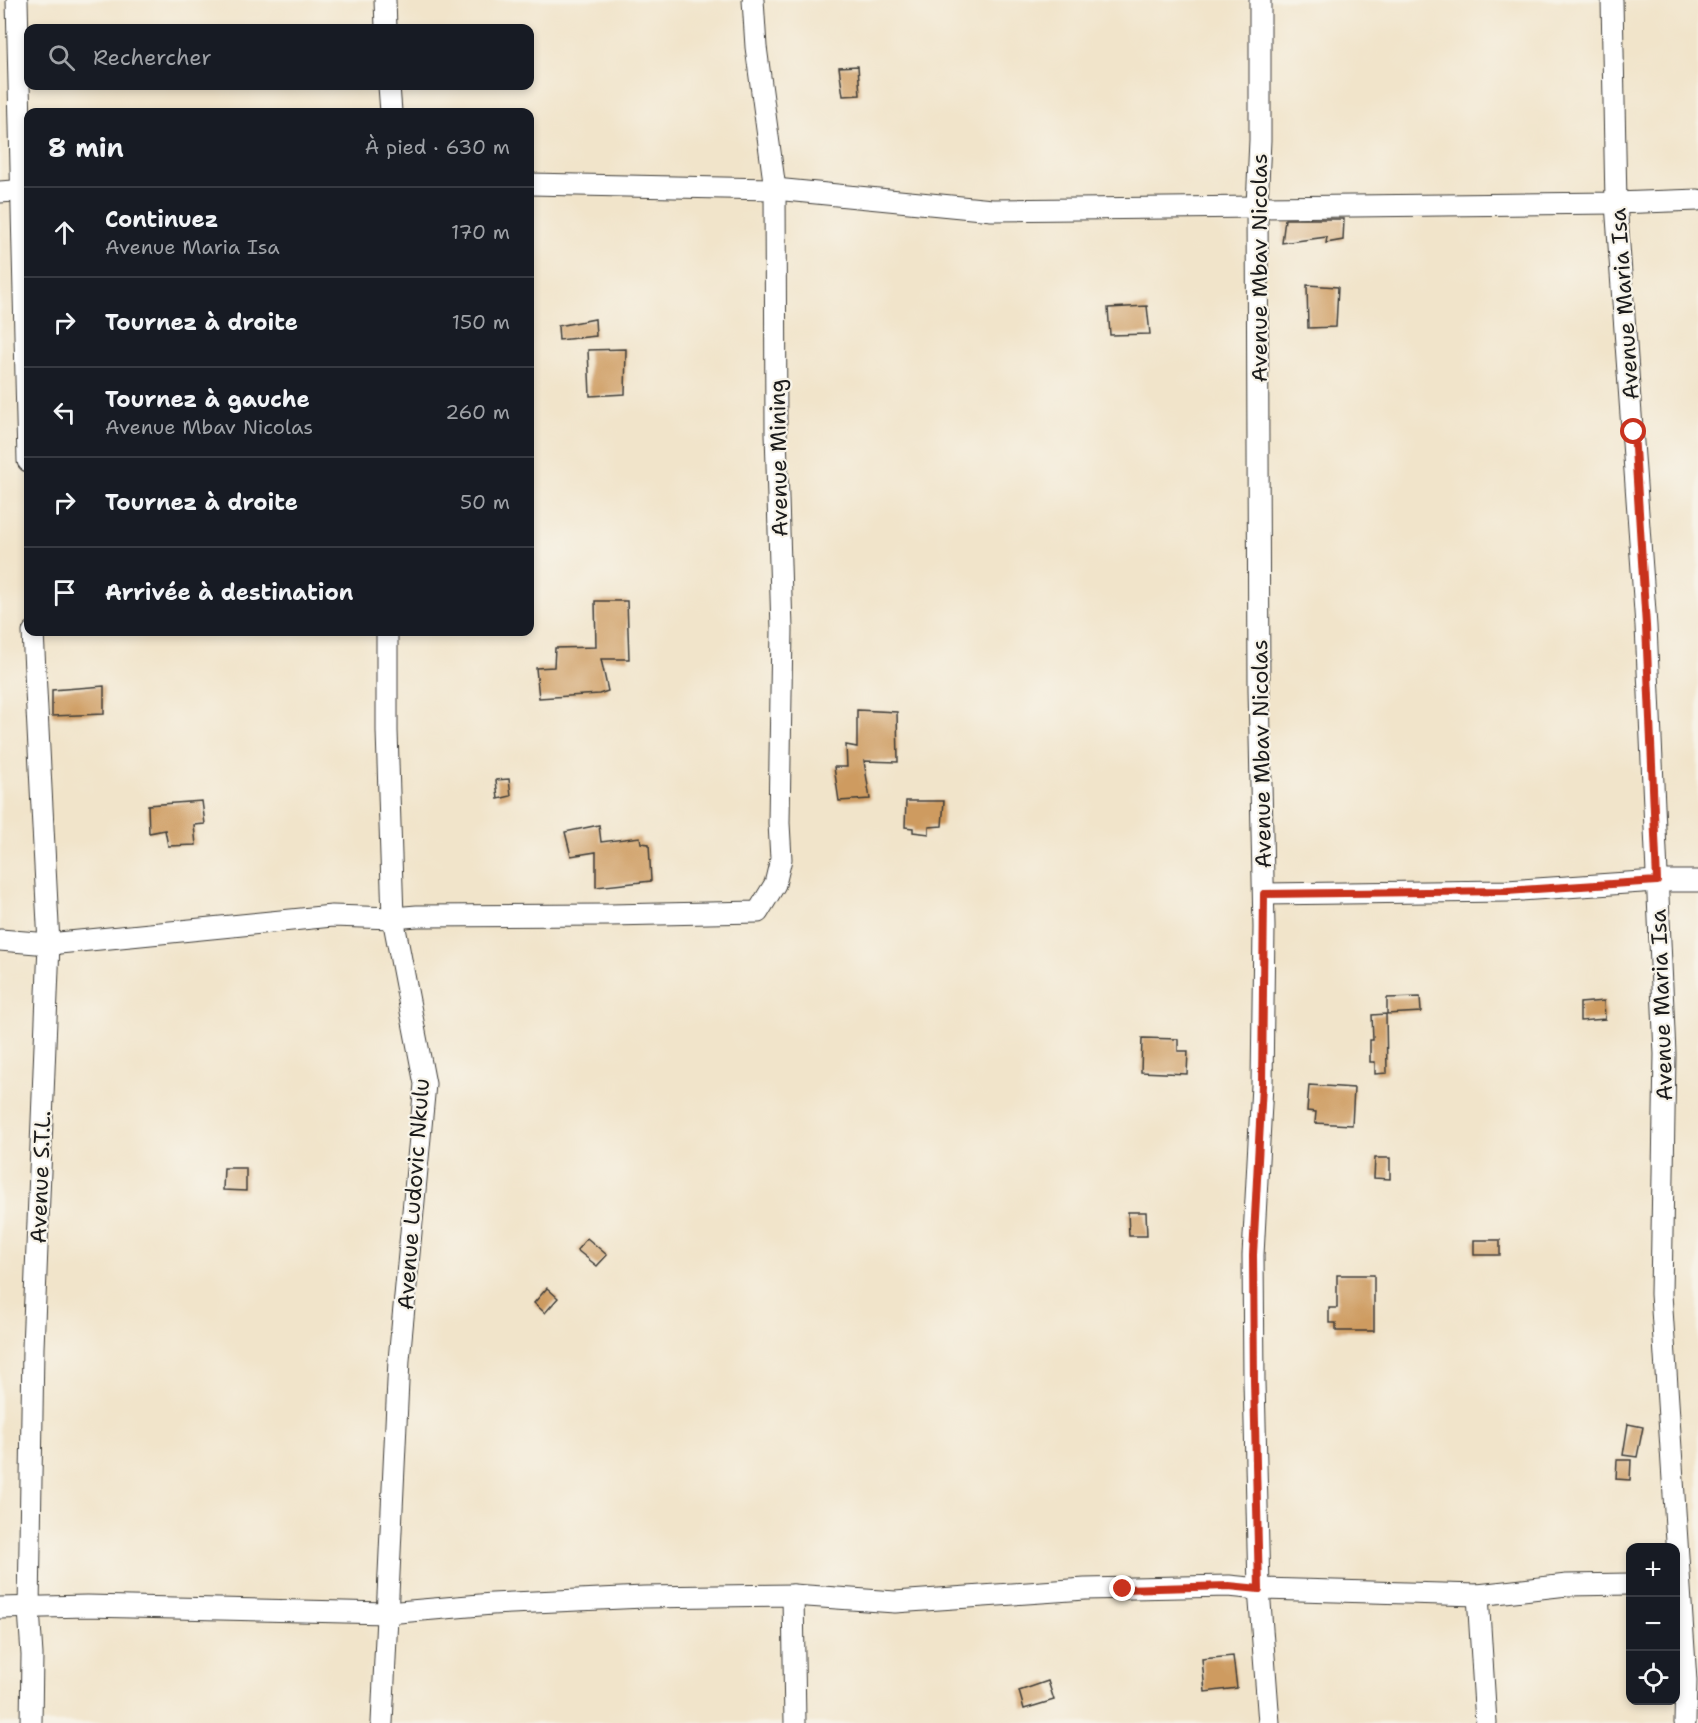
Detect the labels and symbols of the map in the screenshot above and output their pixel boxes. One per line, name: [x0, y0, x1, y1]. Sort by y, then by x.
street label: Avenue Mbav Nicolas: [1245, 153, 1274, 383]
street label: Avenue Maria Isa: [1603, 207, 1646, 401]
street label: Avenue Mining: [763, 379, 794, 537]
route start: [1620, 418, 1646, 444]
street label: Avenue Mbav Nicolas: [1245, 639, 1278, 869]
street label: Avenue Maria Isa: [1644, 908, 1679, 1102]
street label: Avenue Ludovic Nkulu: [391, 1077, 436, 1311]
street label: Avenue S.T.L.: [24, 1110, 57, 1244]
route end: [1109, 1575, 1135, 1601]

